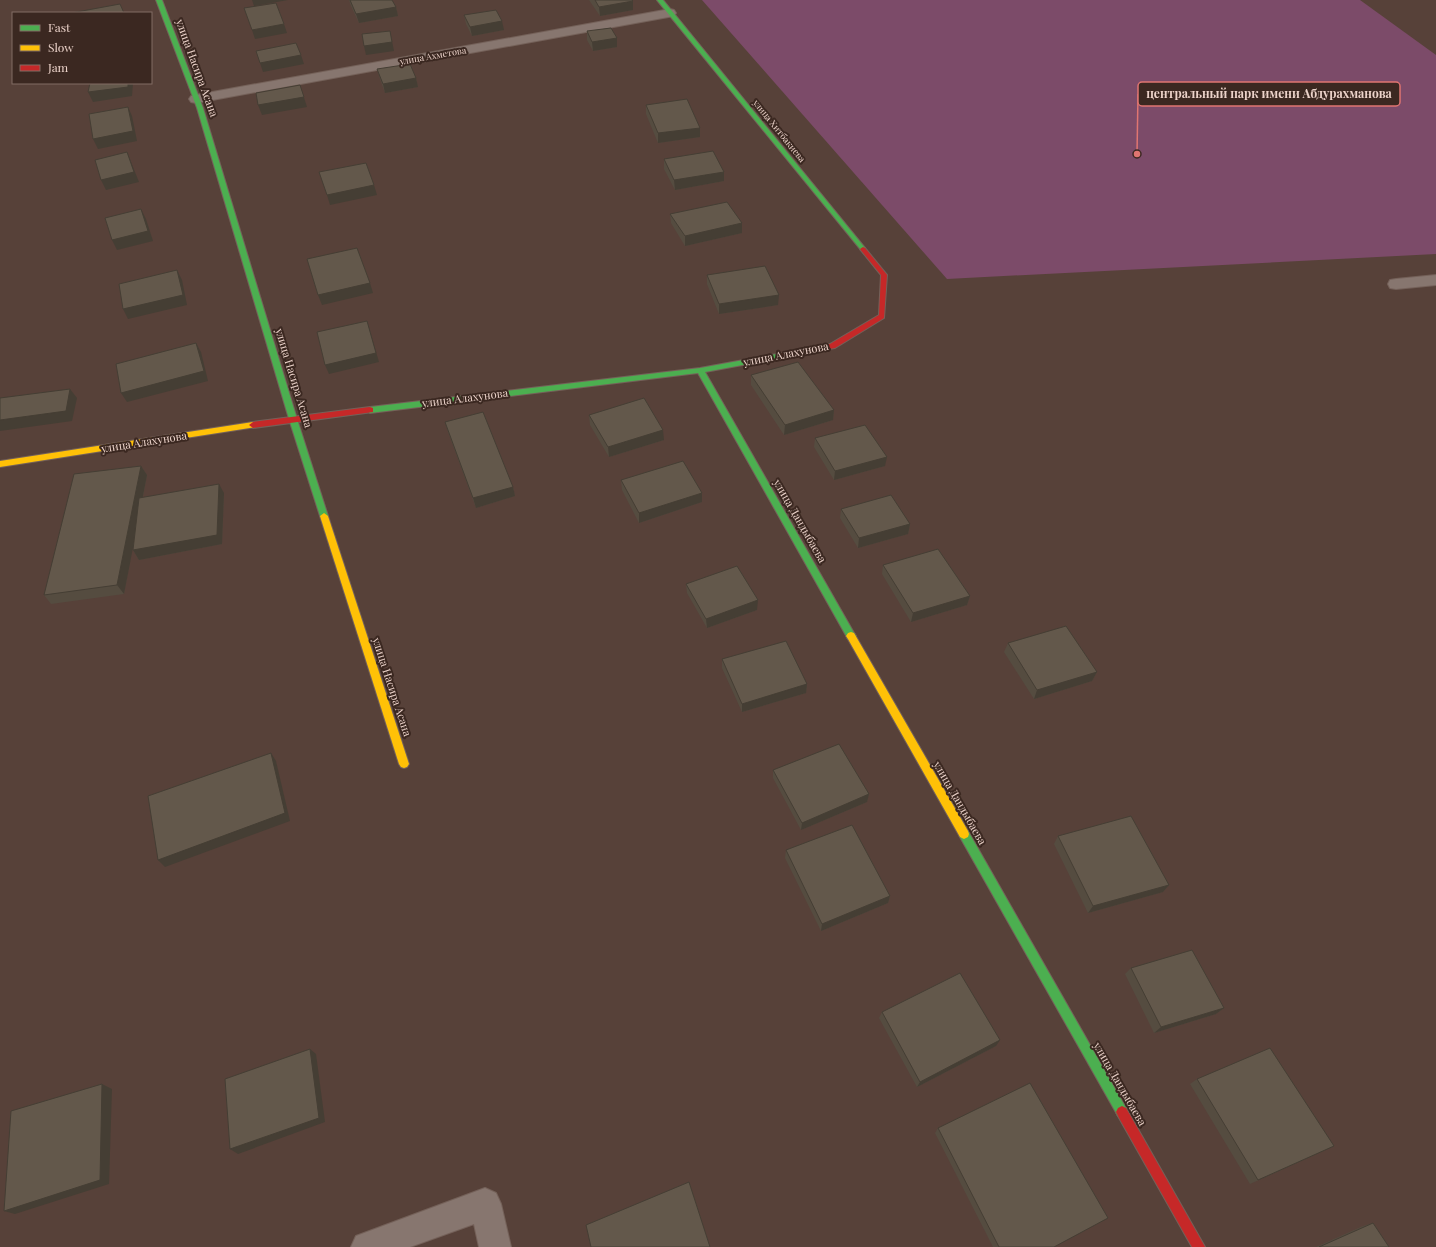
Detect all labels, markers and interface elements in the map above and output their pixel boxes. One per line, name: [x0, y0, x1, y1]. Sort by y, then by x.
legend: [12, 12, 152, 84]
street label: улица Насира Асана: [172, 16, 222, 119]
text: Fast: [48, 19, 71, 35]
text: Slow: [48, 39, 74, 55]
street label: улица Ахметова: [398, 43, 467, 67]
text: Jam: [47, 59, 69, 75]
callout: центральный парк имени Абдурахманова: [1138, 82, 1400, 106]
text: центральный парк имени Абдурахманова: [1146, 85, 1393, 101]
street label: улица Хитбакиева: [750, 96, 809, 165]
street label: улица Насира Асана: [272, 326, 317, 430]
street label: улица Алахунова: [741, 338, 830, 369]
street label: улица Алахунова: [420, 385, 509, 410]
street label: улица Алахунова: [99, 427, 188, 456]
street label: улица Дандыбаева: [770, 475, 831, 566]
street label: улица Насира Асана: [369, 635, 416, 739]
street label: улица Дандыбаева: [930, 757, 991, 848]
street label: улица Дандыбаева: [1090, 1038, 1151, 1129]

